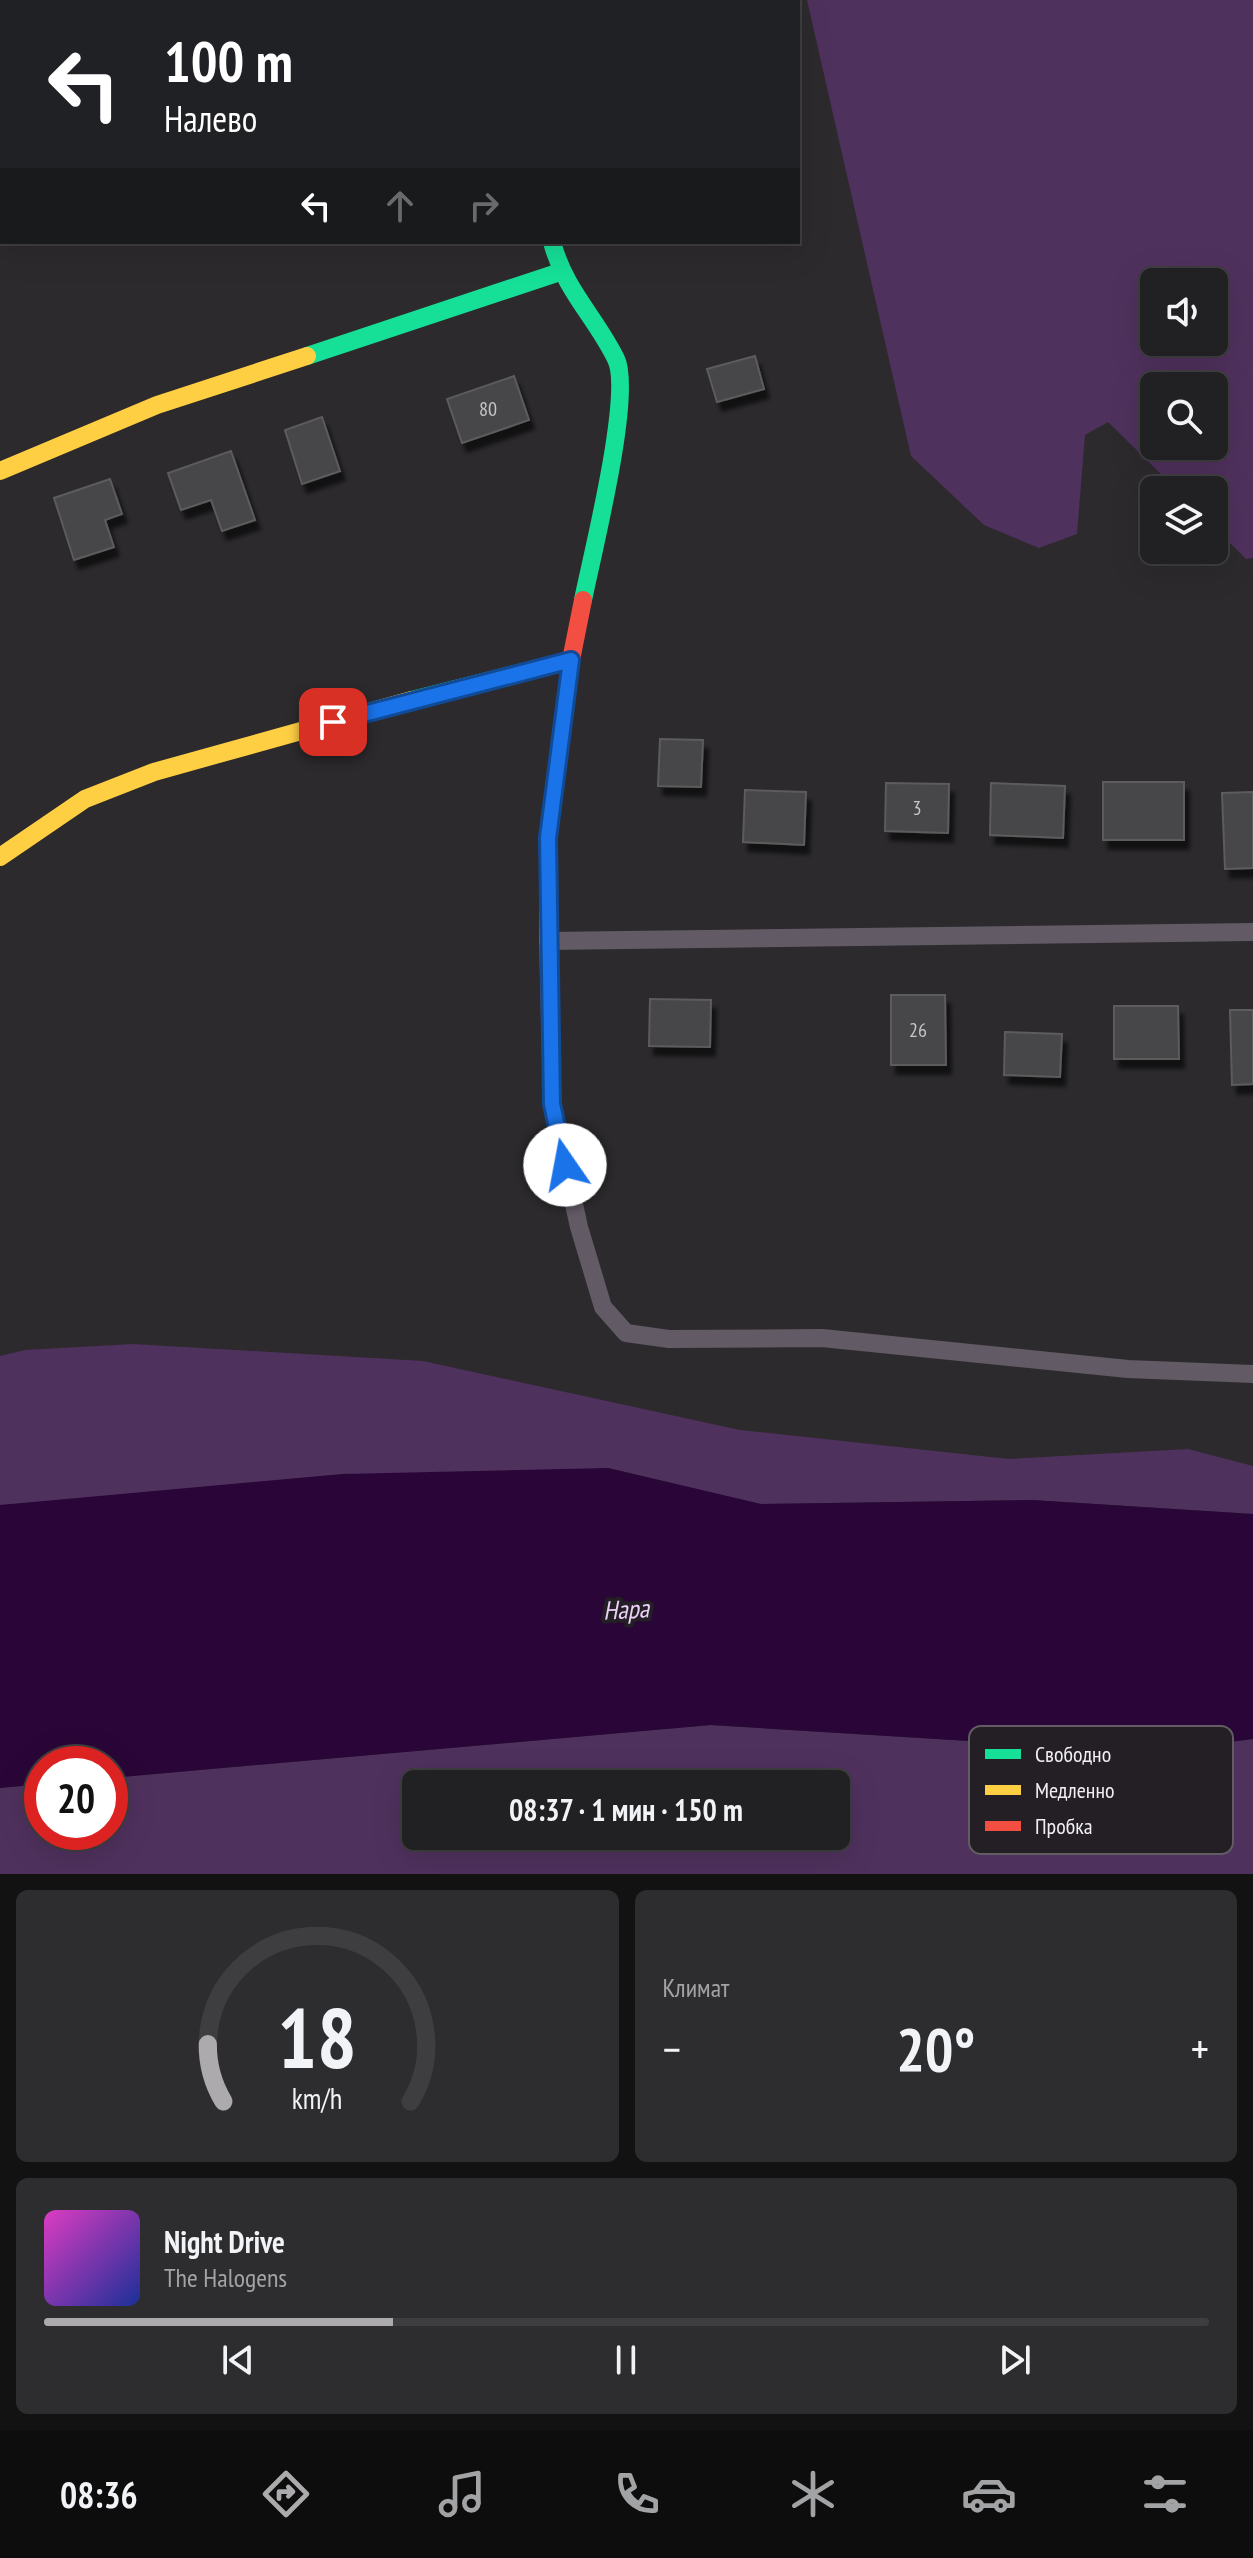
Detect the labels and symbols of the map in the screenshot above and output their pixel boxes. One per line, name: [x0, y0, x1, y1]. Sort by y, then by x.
house number: 80: [479, 396, 497, 422]
pin: [299, 688, 367, 756]
house number: 3: [913, 795, 922, 821]
house number: 26: [909, 1017, 927, 1043]
position arrow: [523, 1123, 607, 1207]
water label: Нара: [602, 1591, 651, 1627]
legend: [969, 1726, 1233, 1854]
text: Свободно: [1035, 1740, 1111, 1768]
speed limit sign: 20: [24, 1746, 128, 1850]
text: Медленно: [1035, 1776, 1114, 1804]
text: Пробка: [1035, 1812, 1092, 1840]

